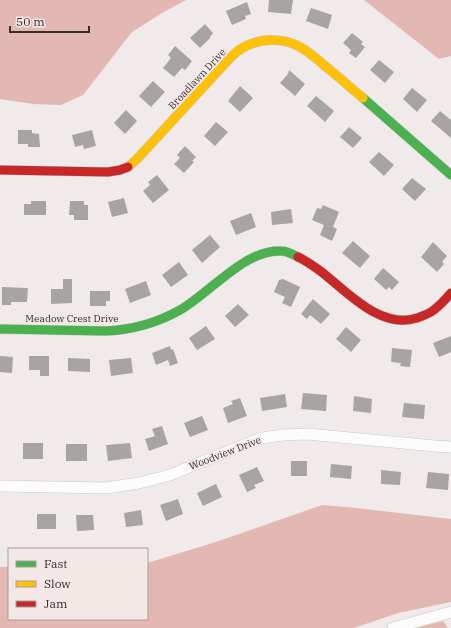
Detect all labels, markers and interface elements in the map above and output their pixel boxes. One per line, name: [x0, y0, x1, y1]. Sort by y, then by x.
scale bar: [10, 8, 89, 34]
text: 50 m: [16, 14, 45, 29]
street label: Broadlawn Drive: [165, 46, 229, 112]
street label: Meadow Crest Drive: [25, 312, 119, 325]
street label: Woodview Drive: [187, 433, 263, 473]
legend: [8, 548, 148, 620]
text: Fast: [44, 556, 68, 571]
text: Slow: [44, 576, 71, 591]
text: Jam: [44, 596, 68, 611]

